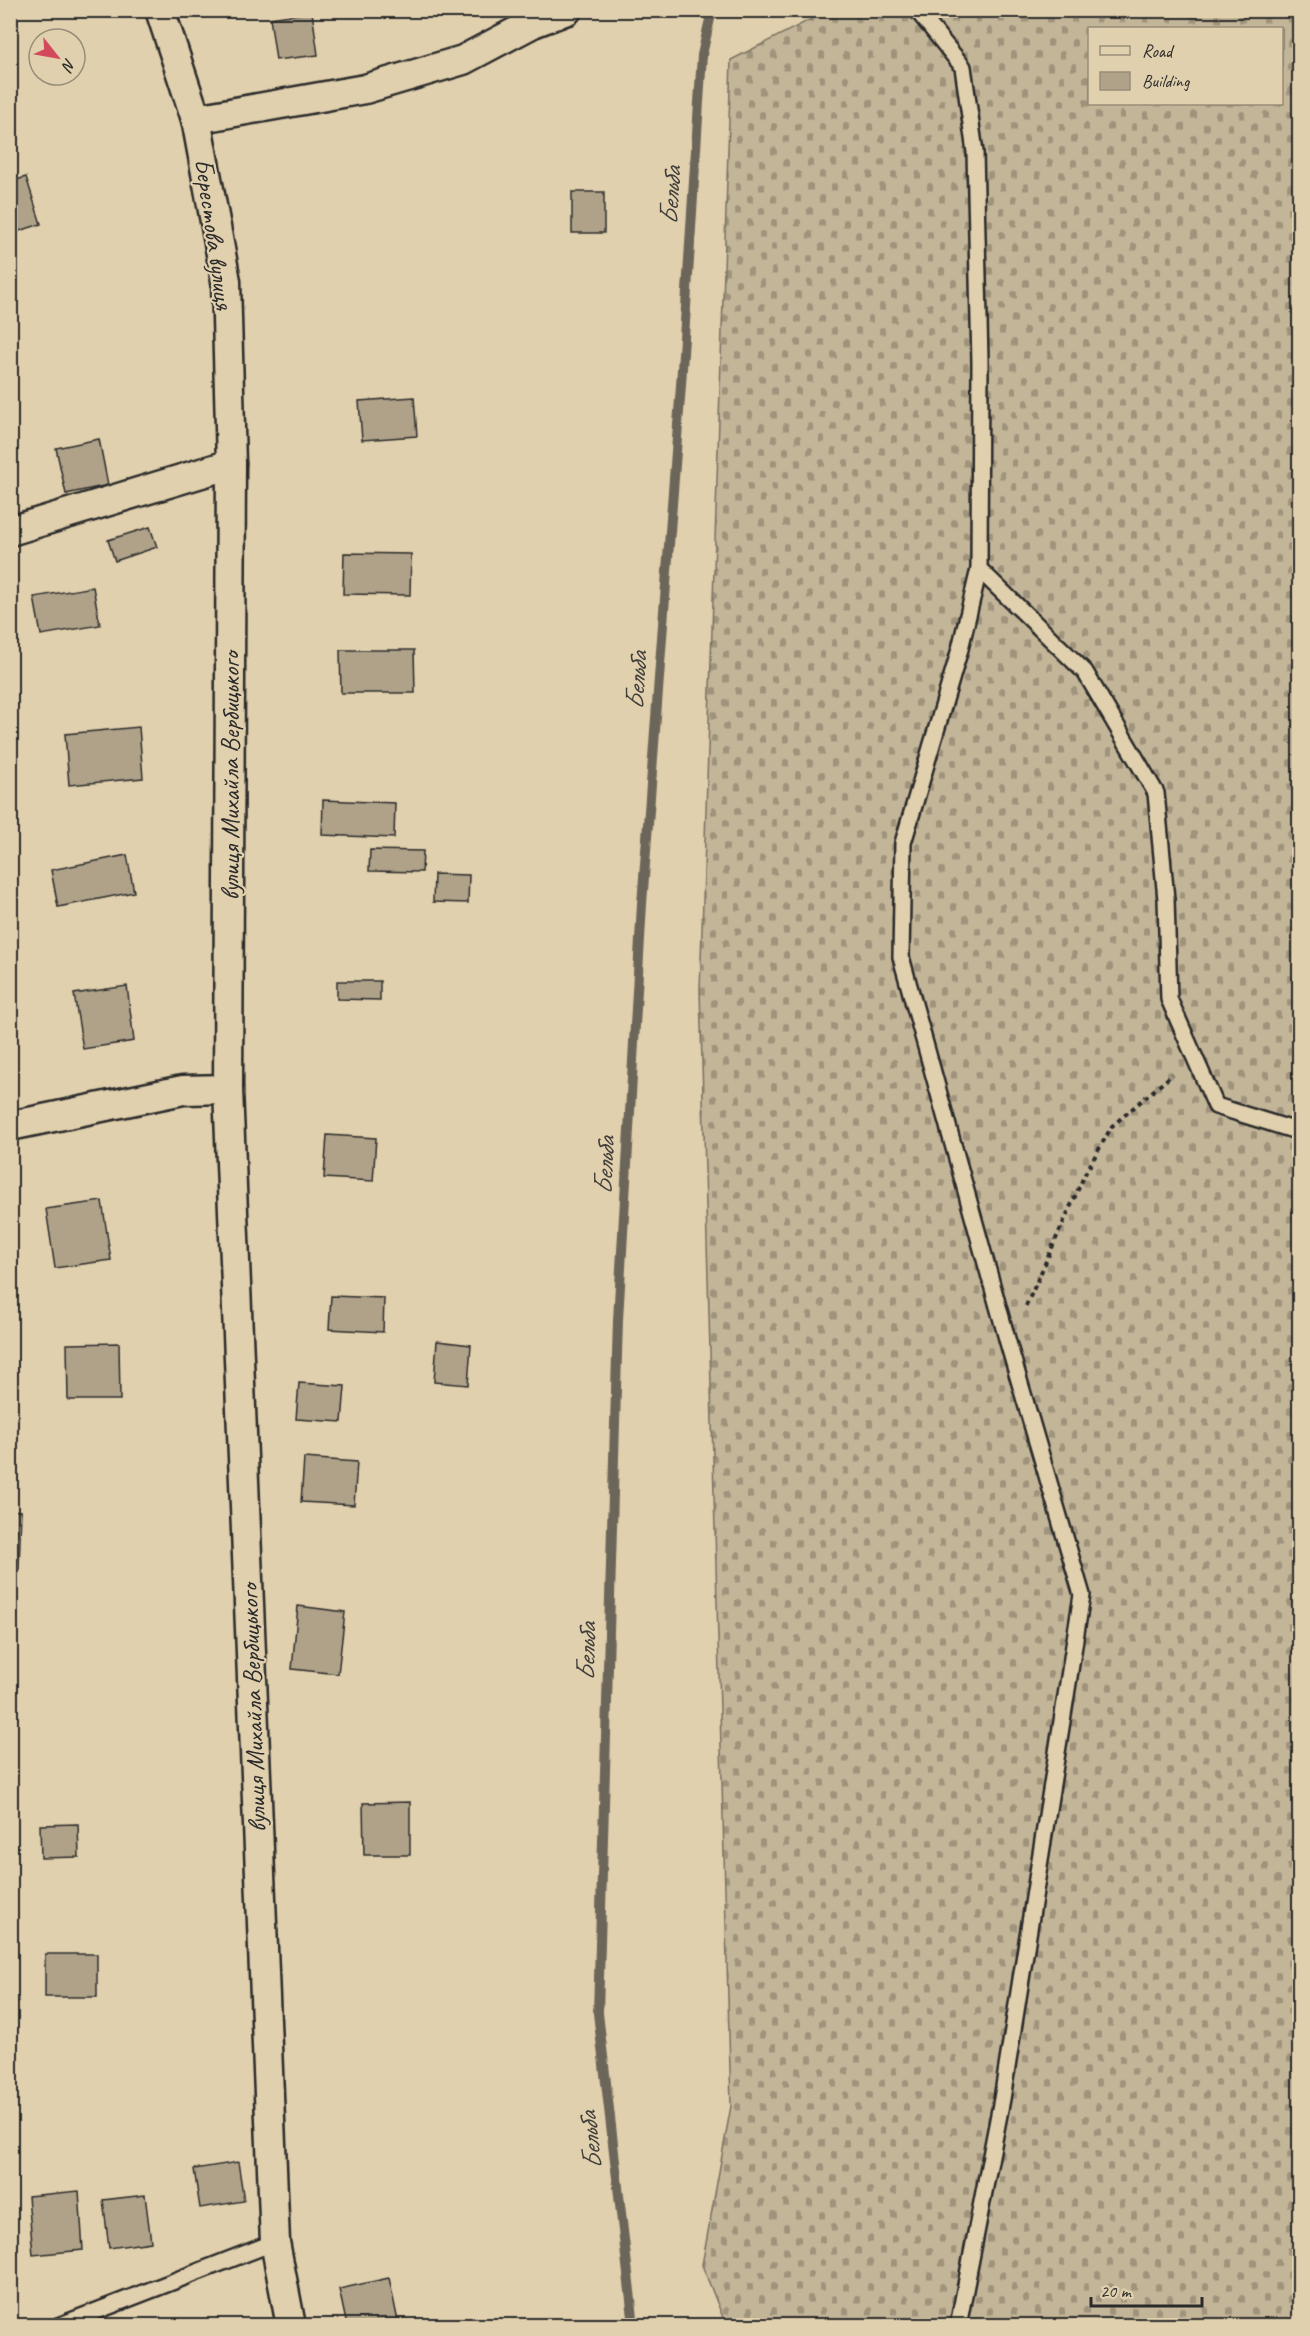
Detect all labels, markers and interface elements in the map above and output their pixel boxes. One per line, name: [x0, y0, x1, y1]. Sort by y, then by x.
north arrow: [27, 27, 87, 87]
legend: [1088, 27, 1283, 105]
text: Road: [1142, 40, 1175, 62]
text: N: [56, 55, 80, 76]
text: Building: [1142, 70, 1191, 92]
street label: Берестова вулиця: [187, 156, 241, 313]
water label: Бельба: [651, 164, 689, 226]
street label: вулиця Михайла Вербицького: [214, 649, 247, 900]
water label: Бельба: [617, 649, 655, 711]
water label: Бельба: [586, 1134, 623, 1196]
street label: вулиця Михайла Вербицького: [232, 1580, 274, 1833]
water label: Бельба: [568, 1620, 604, 1681]
water label: Бельба: [570, 2108, 610, 2172]
scale bar: [1091, 2270, 1202, 2308]
text: 20 m: [1100, 2280, 1133, 2302]

